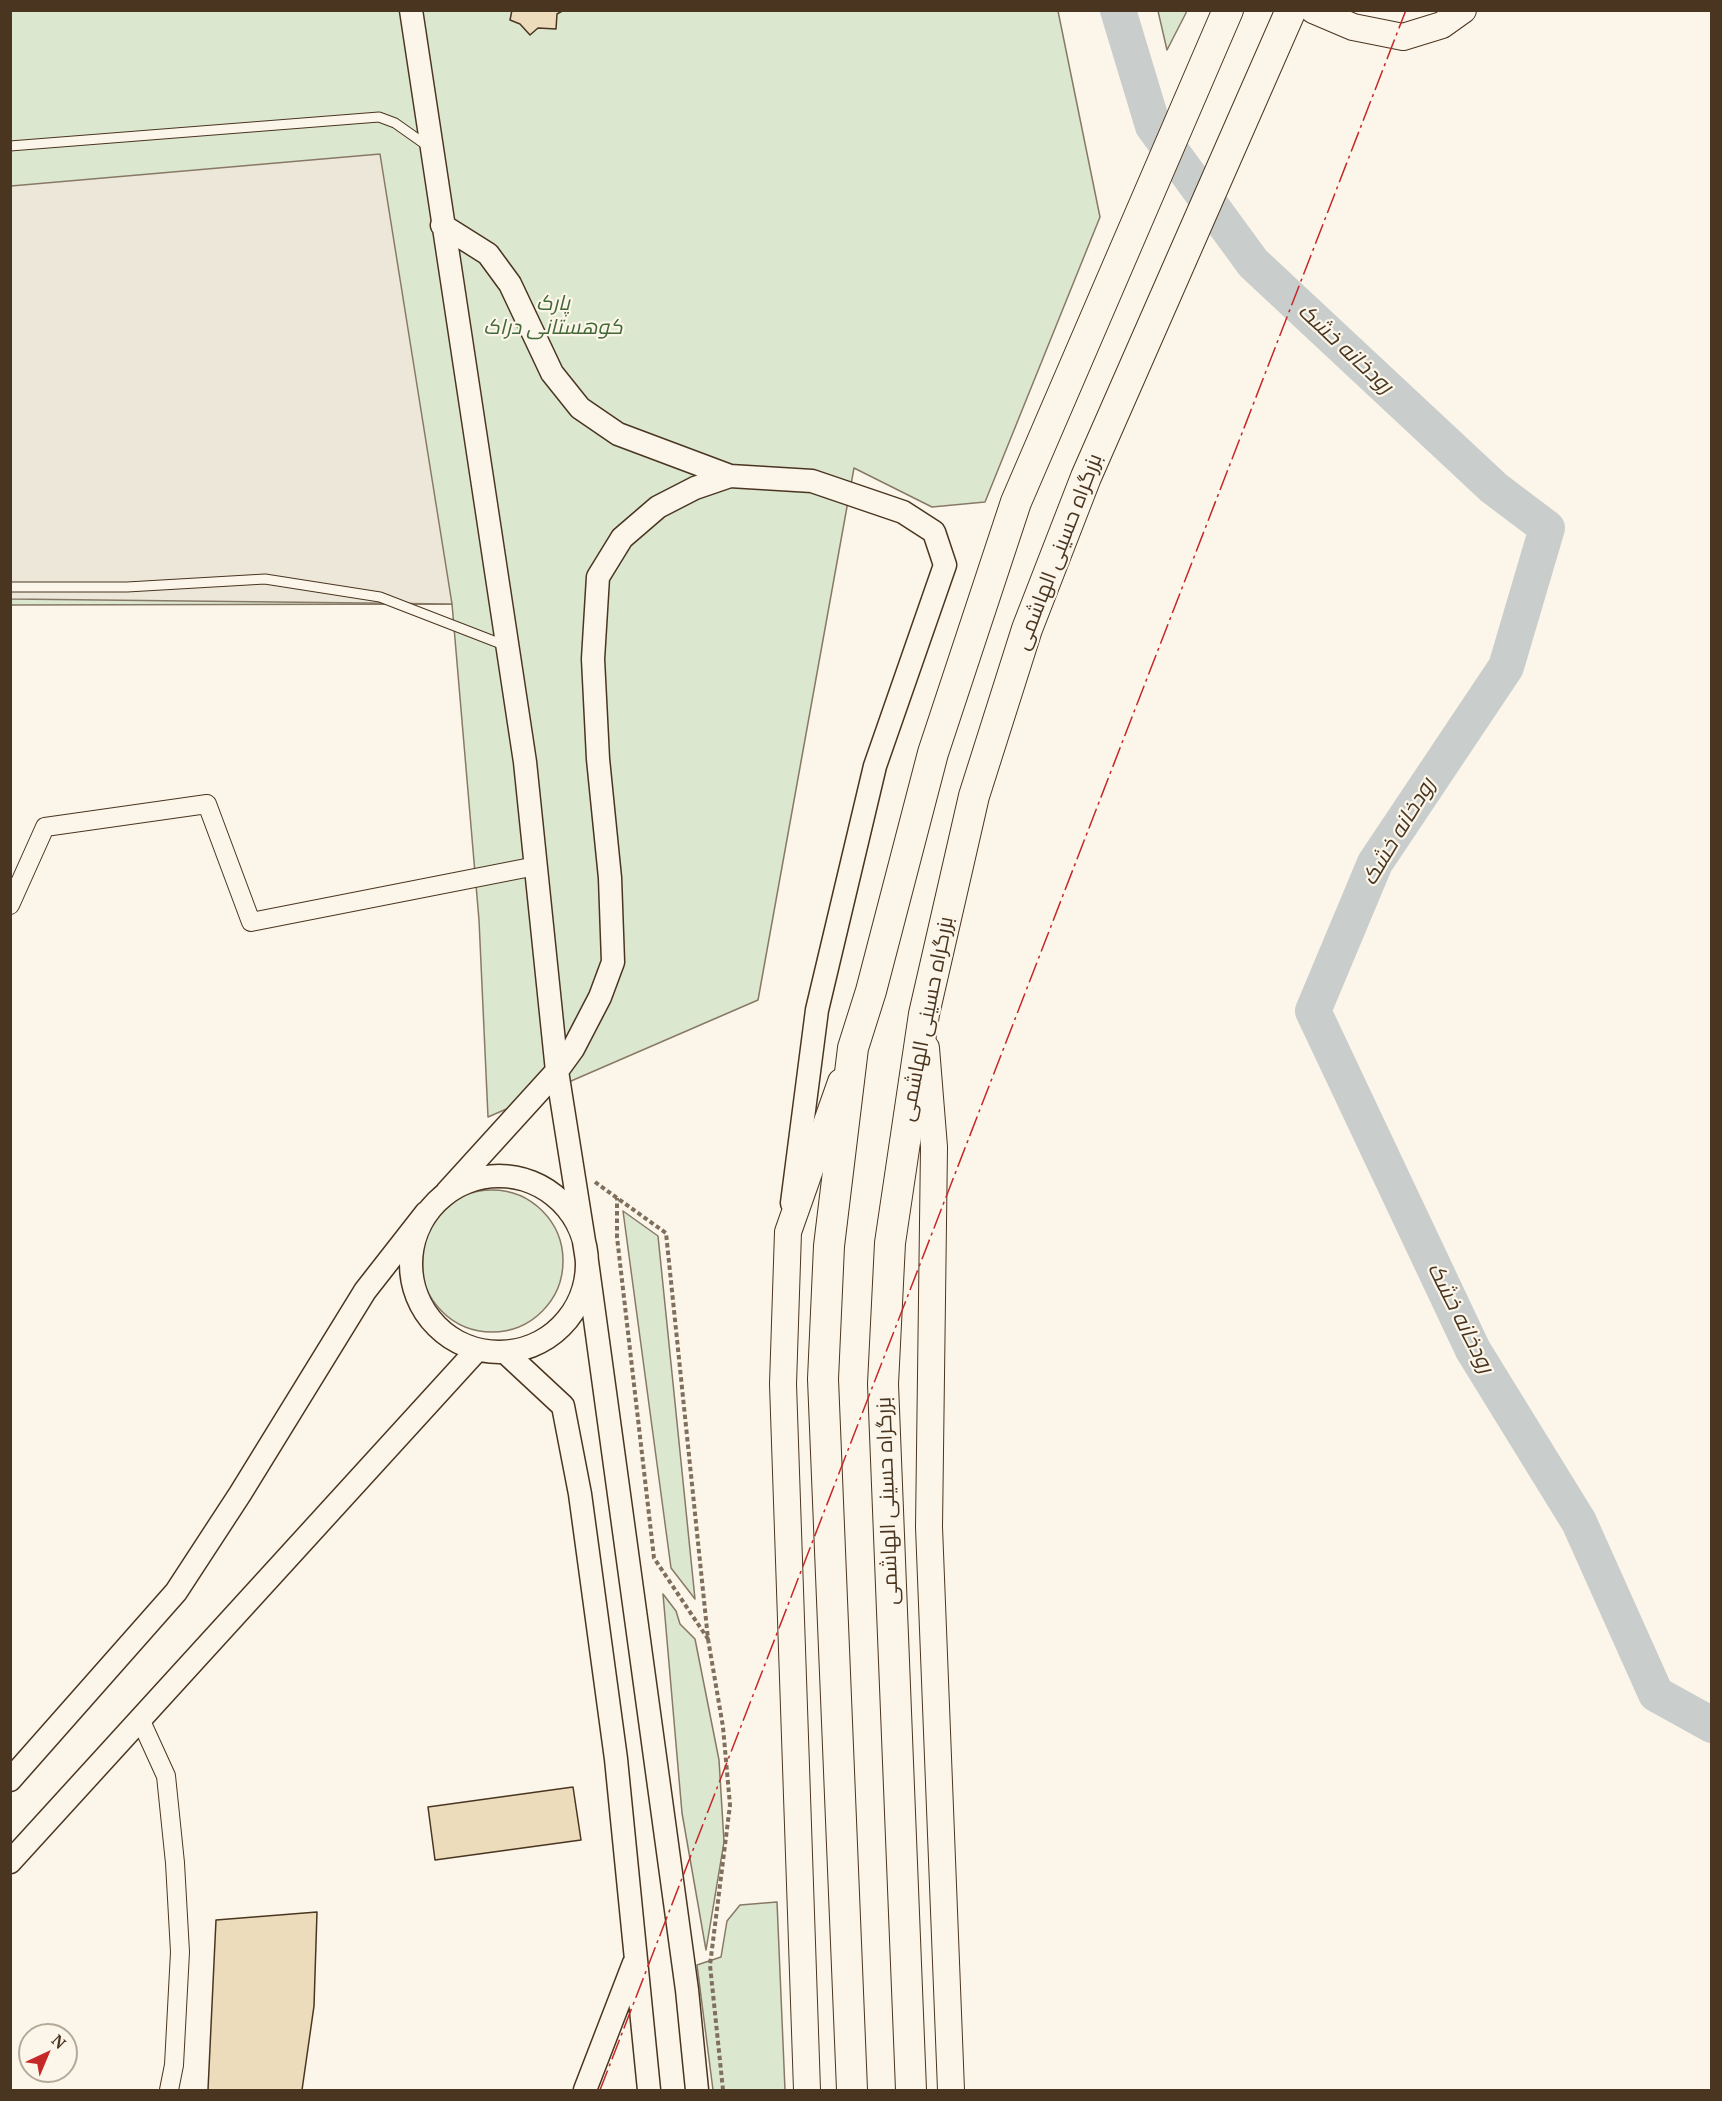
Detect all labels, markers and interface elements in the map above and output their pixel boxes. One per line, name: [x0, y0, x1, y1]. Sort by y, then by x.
park label: پارک کوهستانی دراک: [483, 291, 623, 341]
water label: رودخانه خشک: [1292, 298, 1398, 400]
street label: بزرگراه حسینی الهاشمی: [1010, 450, 1108, 654]
water label: رودخانه خشک: [1357, 774, 1441, 890]
street label: بزرگراه حسینی الهاشمی: [895, 914, 959, 1124]
water label: رودخانه خشک: [1421, 1258, 1499, 1378]
street label: بزرگراه حسینی الهاشمی: [872, 1397, 904, 1605]
north arrow: [18, 2023, 78, 2083]
text: N: [47, 2029, 71, 2054]

